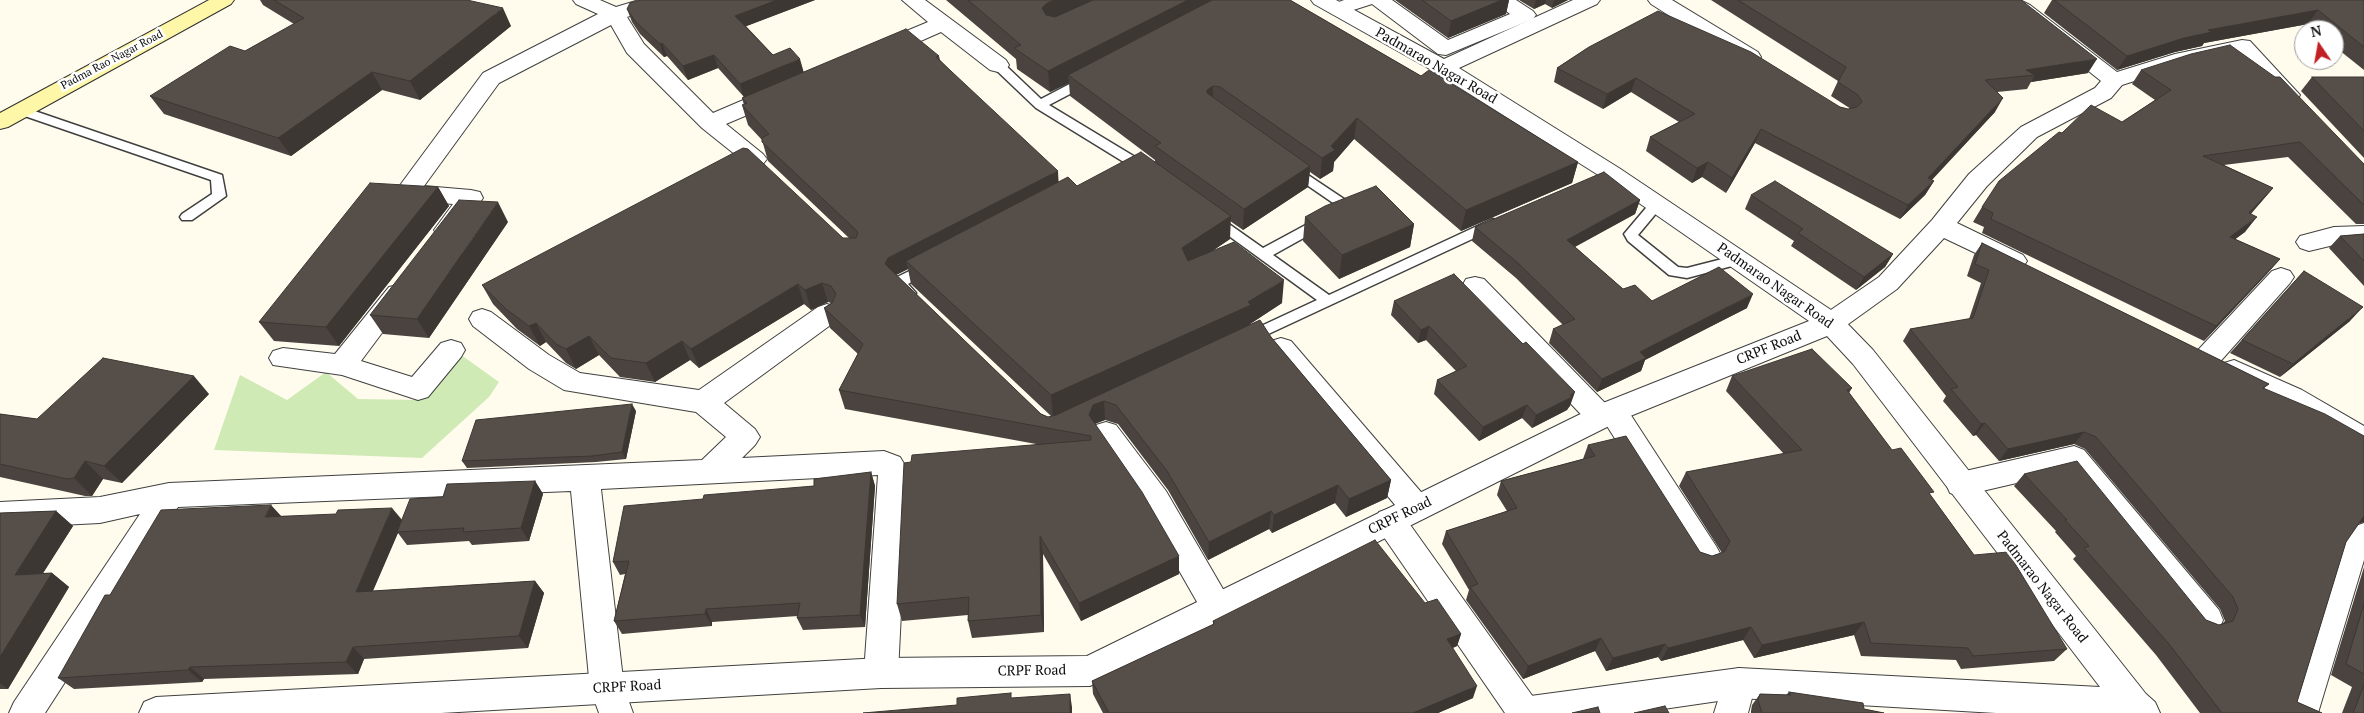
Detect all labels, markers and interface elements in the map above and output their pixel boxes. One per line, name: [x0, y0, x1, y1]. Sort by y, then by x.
north arrow: [2294, 20, 2344, 70]
text: N: [2309, 20, 2323, 41]
street label: Padmarao Nagar Road: [1372, 24, 1500, 108]
street label: Padma Rao Nagar Road: [59, 27, 165, 93]
street label: Padmarao Nagar Road: [1714, 240, 1836, 332]
street label: CRPF Road: [1734, 327, 1804, 369]
street label: CRPF Road: [1366, 493, 1434, 539]
street label: Padmarao Nagar Road: [1993, 528, 2091, 646]
street label: CRPF Road: [998, 662, 1066, 680]
street label: CRPF Road: [592, 677, 662, 697]

